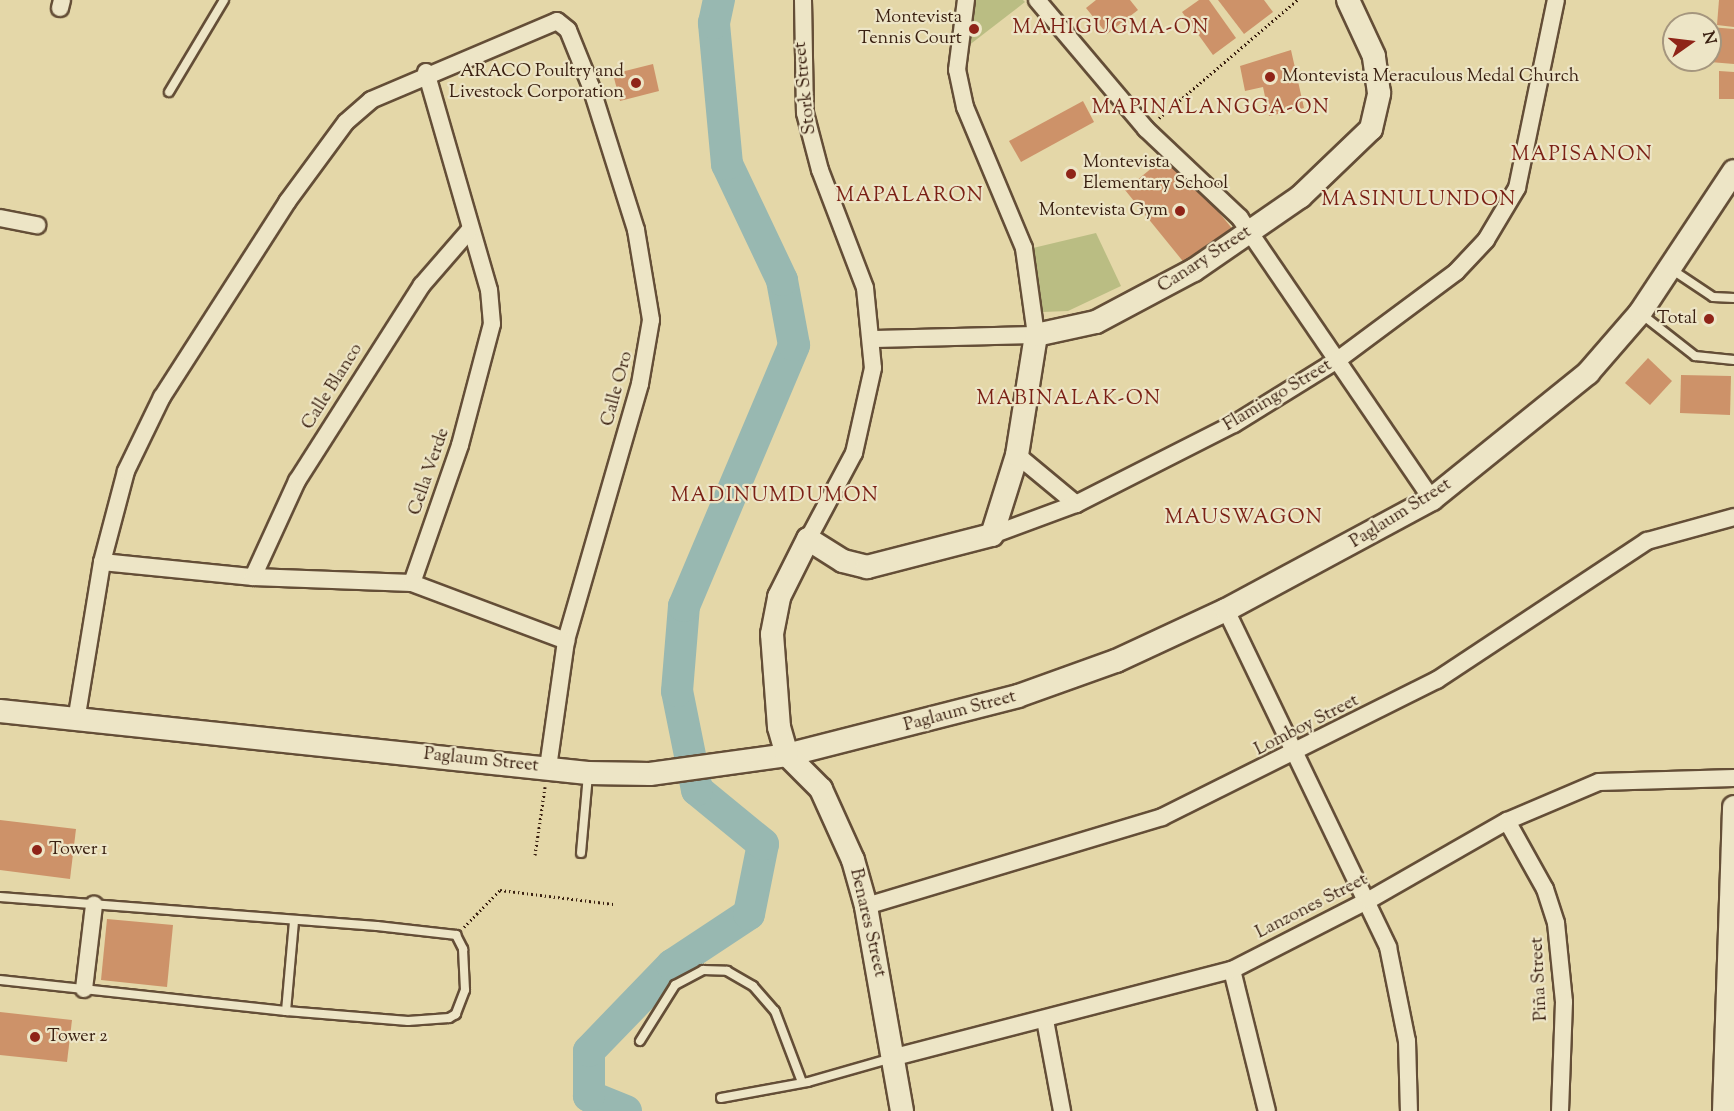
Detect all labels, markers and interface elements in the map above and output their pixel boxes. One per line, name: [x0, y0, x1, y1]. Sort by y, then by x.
place label: Montevista Tennis Court: [858, 8, 962, 50]
north arrow: [1662, 12, 1722, 72]
district label: MAHIGUGMA-ON: [1012, 16, 1210, 40]
marker: Montevista Tennis Court: [967, 22, 981, 36]
text: N: [1695, 29, 1721, 47]
street label: Stork Street: [790, 40, 822, 136]
place label: ARACO Poultry and Livestock Corporation: [449, 62, 624, 104]
place label: Montevista Meraculous Medal Church: [1282, 66, 1579, 88]
marker: Montevista Meraculous Medal Church: [1263, 70, 1277, 84]
marker: ARACO Poultry and Livestock Corporation: [629, 76, 643, 90]
district label: MAPINALANGGA-ON: [1092, 96, 1330, 120]
district label: MAPISANON: [1511, 143, 1653, 167]
place label: Montevista Elementary School: [1083, 153, 1228, 195]
marker: Montevista Elementary School: [1064, 167, 1078, 181]
district label: MAPALARON: [836, 184, 984, 208]
district label: MASINULUNDON: [1321, 188, 1517, 212]
place label: Montevista Gym: [1039, 200, 1168, 222]
marker: Montevista Gym: [1173, 204, 1187, 218]
street label: Canary Street: [1154, 222, 1256, 298]
place label: Total: [1657, 308, 1697, 330]
marker: Total: [1702, 312, 1716, 326]
street label: Calle Blanco: [298, 340, 368, 434]
street label: Calle Oro: [598, 349, 638, 429]
street label: Flamingo Street: [1220, 355, 1336, 437]
district label: MABINALAK-ON: [976, 387, 1162, 411]
street label: Cella Verde: [405, 426, 455, 518]
street label: Paglaum Street: [1346, 474, 1456, 554]
district label: MADINUMDUMON: [671, 484, 879, 508]
district label: MAUSWAGON: [1165, 506, 1323, 530]
street label: Paglaum Street: [901, 687, 1019, 737]
street label: Lomboy Street: [1251, 691, 1363, 761]
street label: Paglaum Street: [423, 744, 539, 778]
place label: Tower 1: [49, 839, 107, 861]
marker: Tower 1: [30, 843, 44, 857]
street label: Benares Street: [844, 867, 890, 979]
street label: Lanzones Street: [1252, 870, 1372, 944]
street label: Piña Street: [1527, 936, 1553, 1022]
place label: Tower 2: [47, 1026, 108, 1048]
marker: Tower 2: [28, 1030, 42, 1044]

